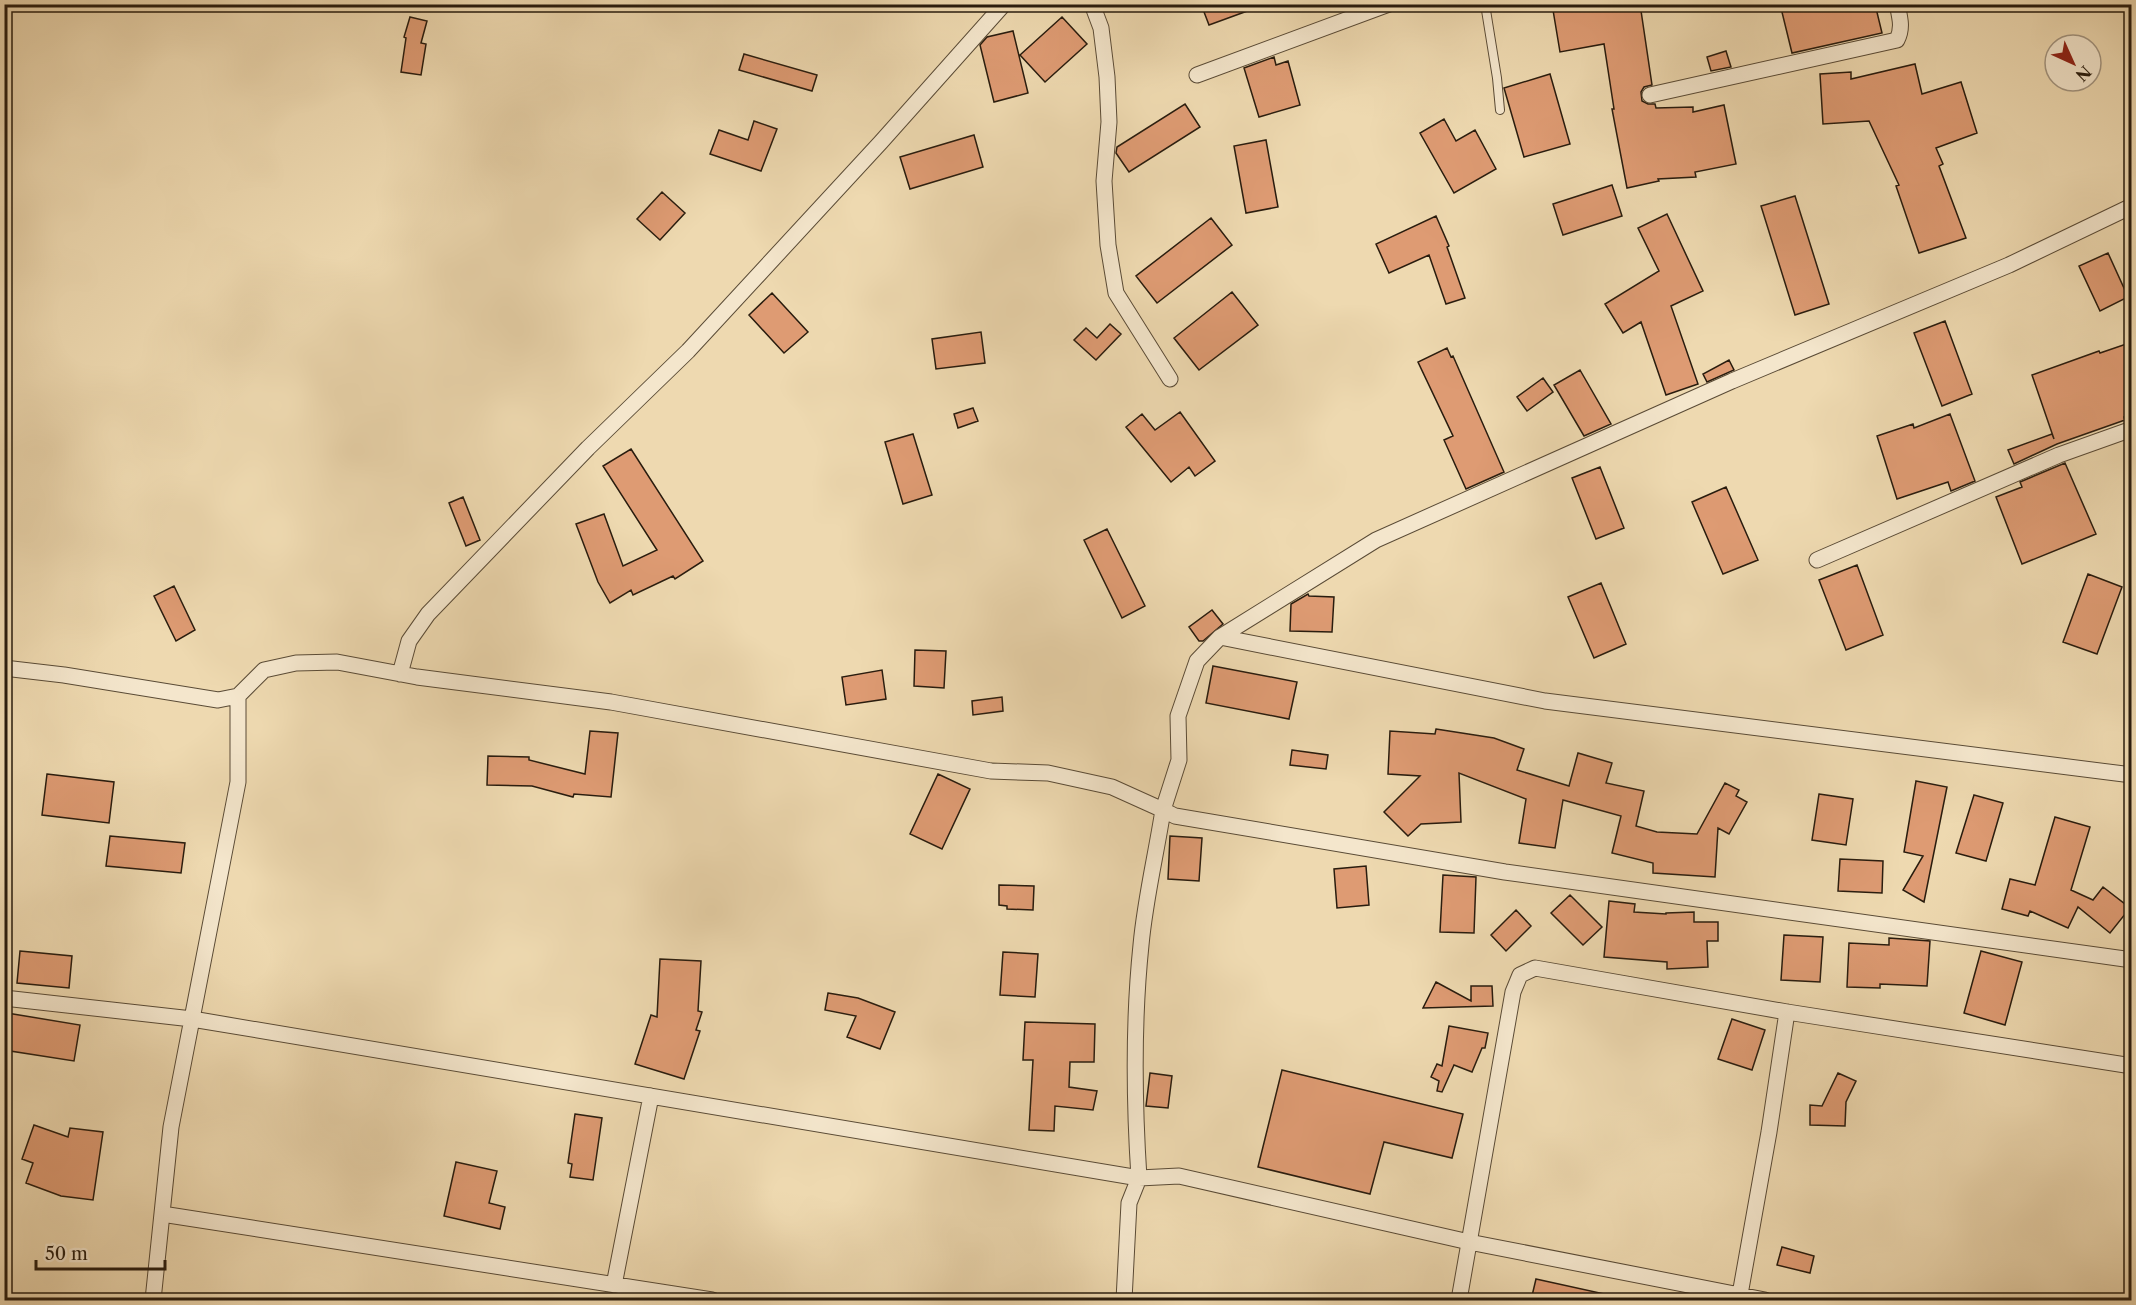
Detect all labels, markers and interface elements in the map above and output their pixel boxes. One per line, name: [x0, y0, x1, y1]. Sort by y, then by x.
north arrow: [2043, 33, 2103, 93]
text: N: [2072, 62, 2096, 86]
scale bar: [36, 1233, 165, 1271]
text: 50 m: [45, 1243, 88, 1265]

